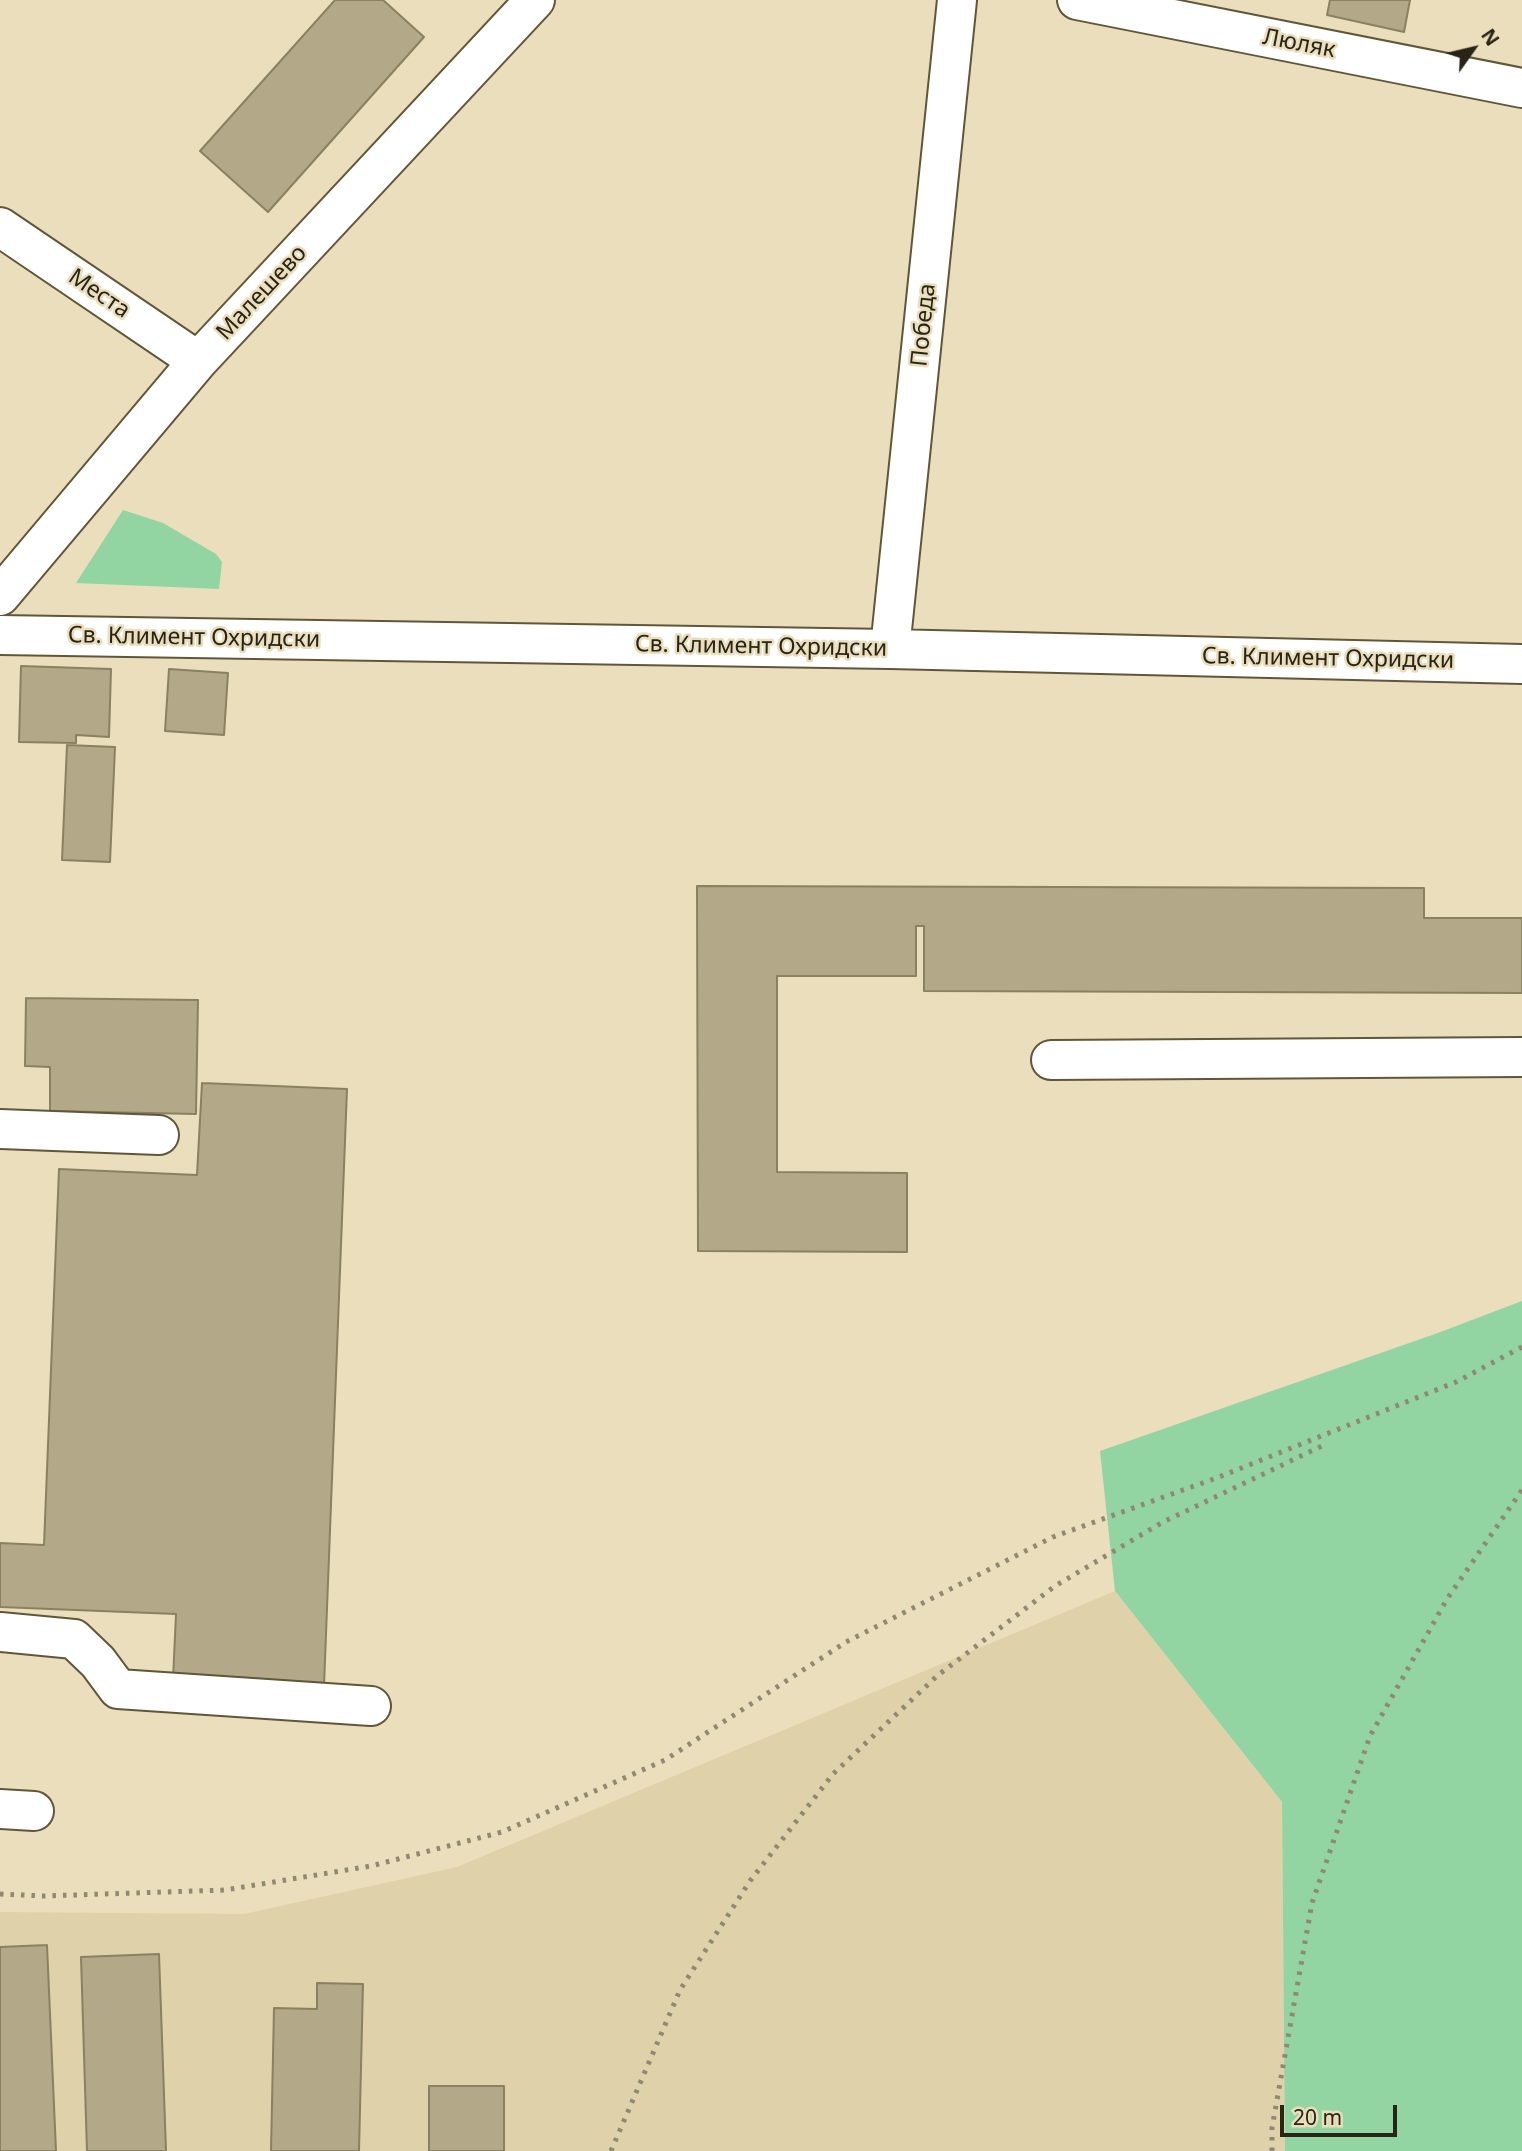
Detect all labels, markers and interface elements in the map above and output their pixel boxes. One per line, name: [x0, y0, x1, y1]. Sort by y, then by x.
north arrow: [1438, 14, 1508, 84]
street label: Люляк: [1260, 23, 1338, 65]
text: N: [1475, 24, 1506, 51]
street label: Малешево: [211, 240, 313, 346]
street label: Места: [63, 263, 135, 325]
street label: Победа: [906, 282, 942, 368]
street label: Св. Климент Охридски: [68, 622, 320, 654]
street label: Св. Климент Охридски: [635, 631, 887, 663]
street label: Св. Климент Охридски: [1202, 643, 1454, 675]
scale bar: [1284, 2092, 1401, 2136]
text: 20 m: [1293, 2103, 1342, 2131]

